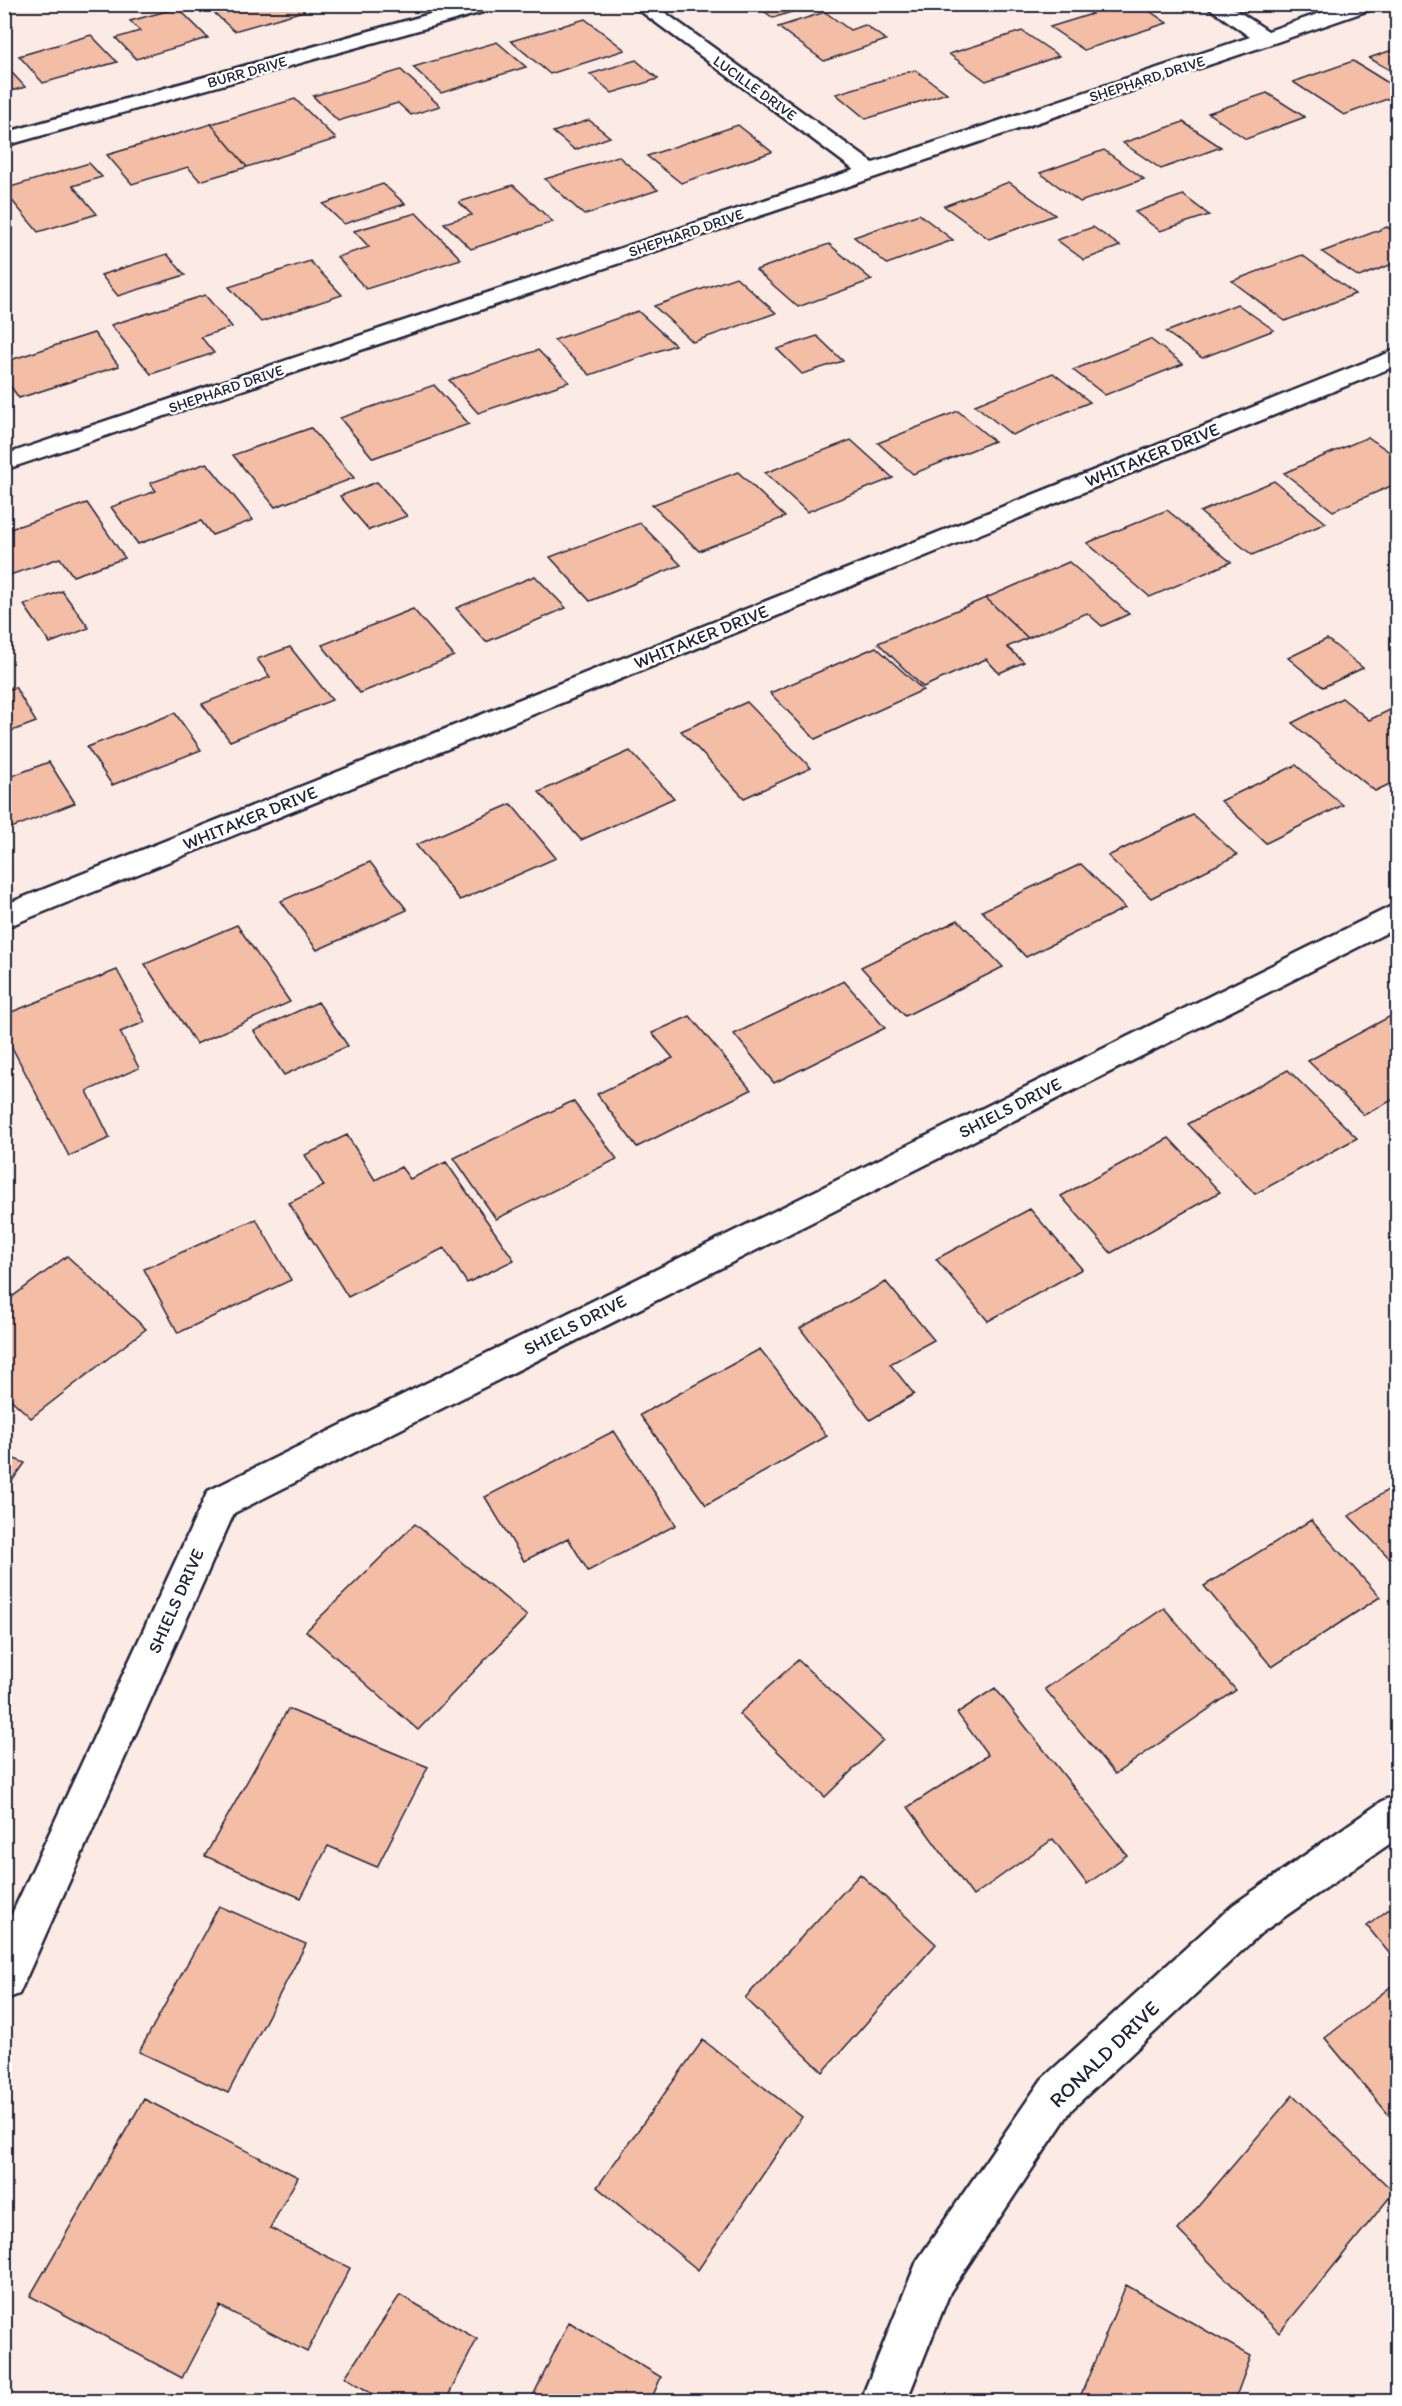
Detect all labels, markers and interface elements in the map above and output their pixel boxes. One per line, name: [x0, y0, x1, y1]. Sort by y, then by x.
street label: BURR DRIVE: [205, 52, 289, 92]
street label: LUCILLE DRIVE: [710, 52, 800, 124]
street label: SHEPHARD DRIVE: [1087, 52, 1207, 106]
street label: SHEPHARD DRIVE: [626, 205, 746, 261]
street label: SHEPHARD DRIVE: [166, 361, 286, 417]
street label: WHITAKER DRIVE: [1082, 418, 1222, 492]
street label: WHITAKER DRIVE: [631, 600, 771, 674]
street label: WHITAKER DRIVE: [180, 781, 320, 855]
street label: SHIELS DRIVE: [955, 1073, 1065, 1143]
street label: SHIELS DRIVE: [520, 1290, 630, 1360]
street label: SHIELS DRIVE: [143, 1545, 209, 1657]
street label: RONALD DRIVE: [1044, 1995, 1164, 2113]

